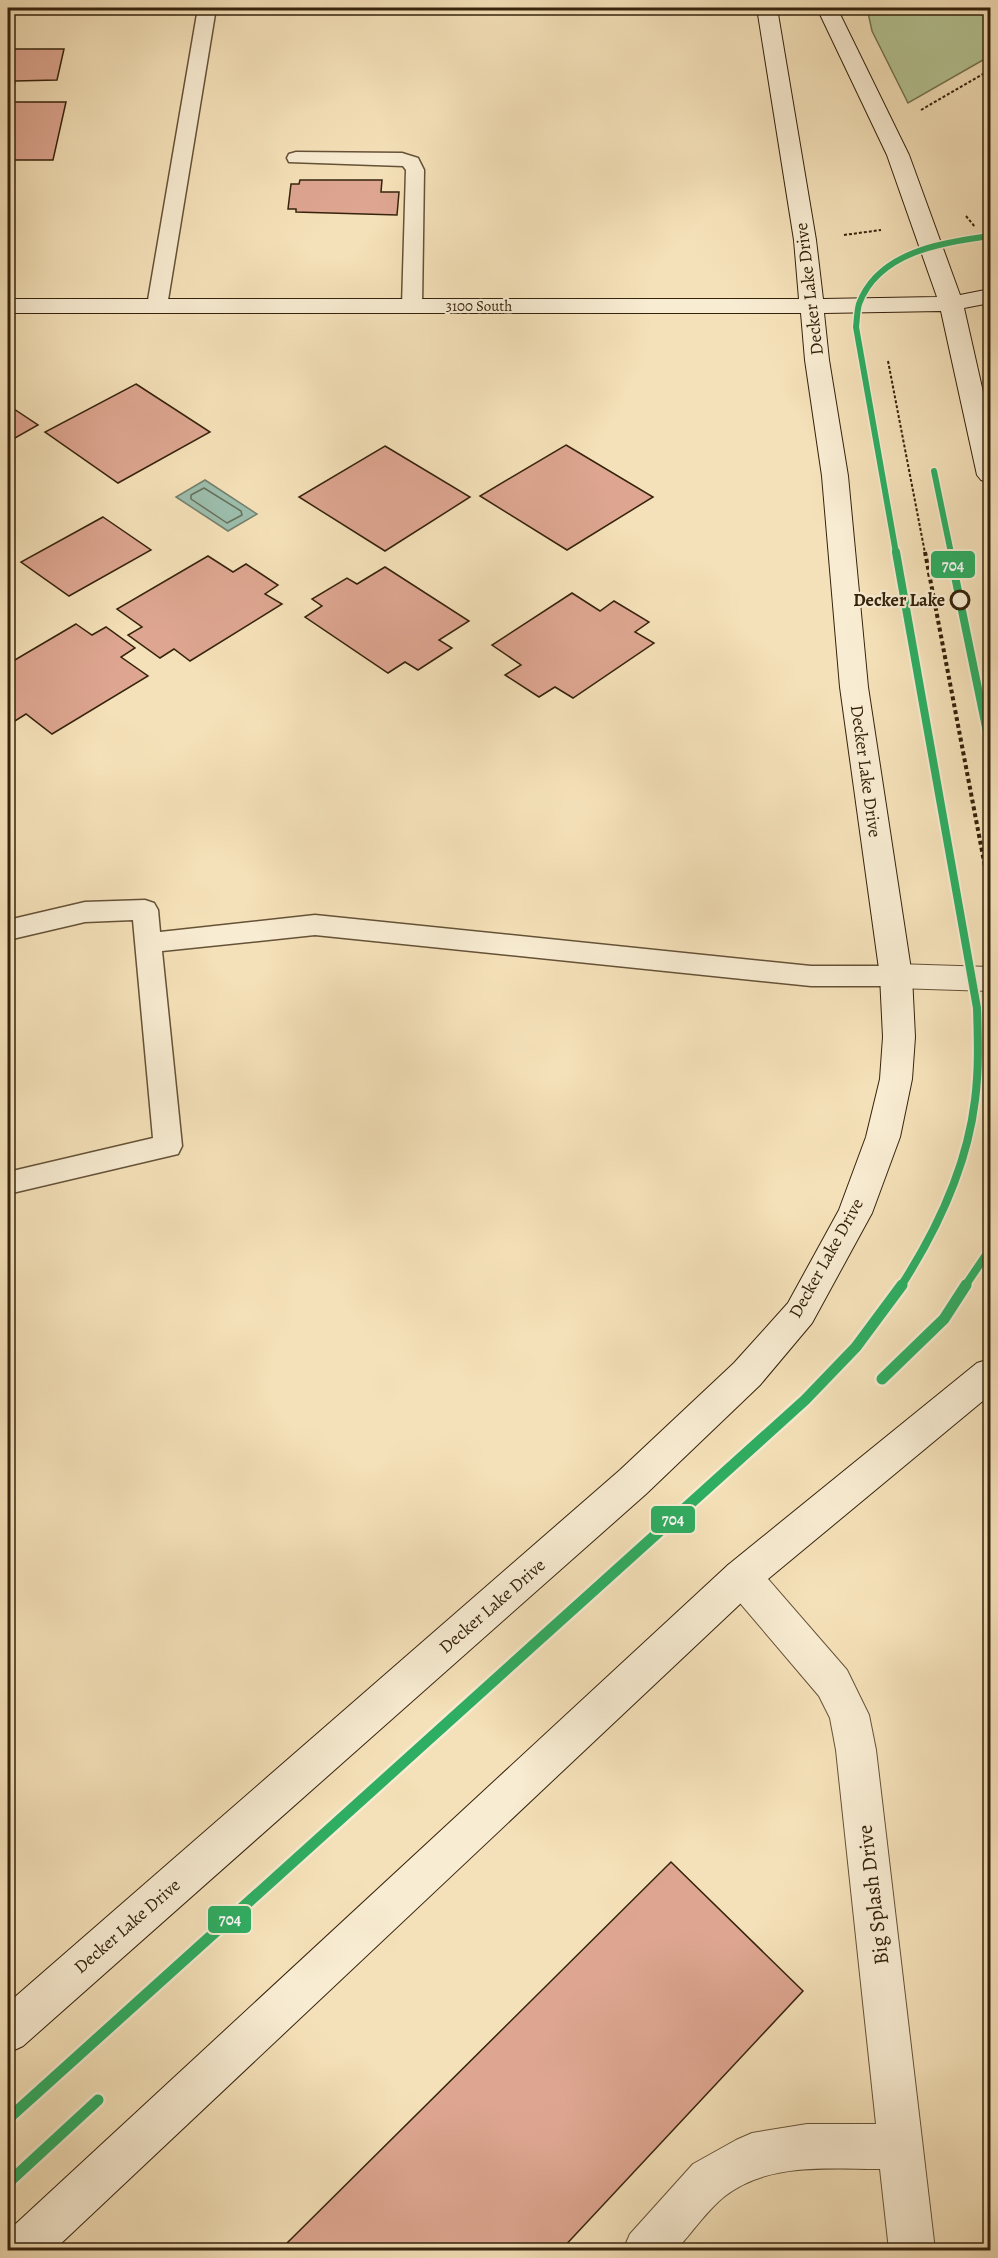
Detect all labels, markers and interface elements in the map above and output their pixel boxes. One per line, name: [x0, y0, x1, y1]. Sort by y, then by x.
street label: Decker Lake Drive: [789, 221, 829, 357]
street label: 3100 South: [446, 296, 512, 316]
line badge: 704: [930, 550, 976, 579]
text: 704: [942, 555, 965, 577]
place label: Decker Lake: [853, 588, 945, 612]
marker: Decker Lake: [950, 590, 970, 610]
street label: Decker Lake Drive: [845, 703, 887, 839]
street label: Decker Lake Drive: [783, 1194, 869, 1322]
line badge: 704: [650, 1505, 696, 1534]
text: 704: [662, 1509, 685, 1531]
street label: Decker Lake Drive: [434, 1553, 550, 1659]
street label: Big Splash Drive: [851, 1823, 895, 1967]
street label: Decker Lake Drive: [69, 1873, 185, 1979]
line badge: 704: [207, 1905, 252, 1934]
text: 704: [219, 1909, 242, 1931]

